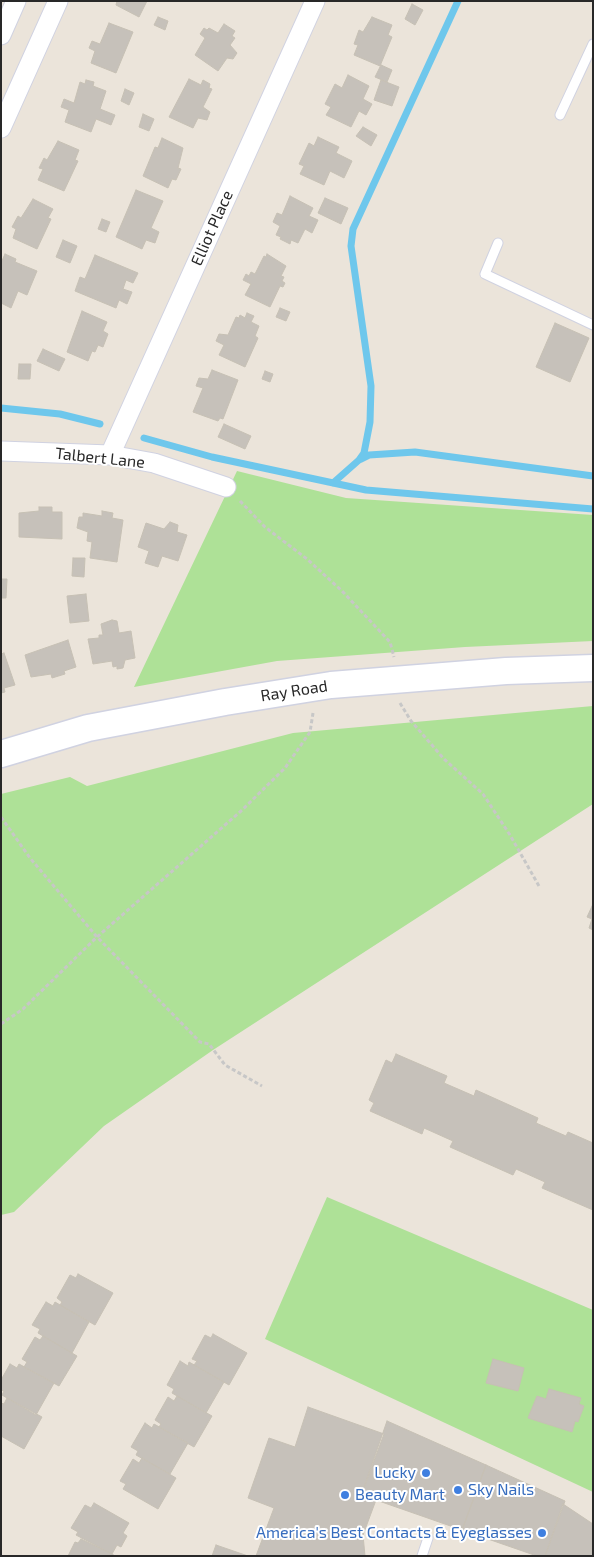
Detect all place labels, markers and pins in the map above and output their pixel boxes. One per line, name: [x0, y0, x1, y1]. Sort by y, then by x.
place label: Lucky: [374, 1463, 416, 1483]
marker: Lucky: [420, 1467, 432, 1479]
place label: Sky Nails: [468, 1480, 534, 1500]
marker: Sky Nails: [452, 1484, 464, 1496]
place label: Beauty Mart: [355, 1485, 445, 1505]
marker: Beauty Mart: [339, 1489, 351, 1501]
place label: America's Best Contacts & Eyeglasses: [256, 1523, 532, 1543]
marker: America's Best Contacts & Eyeglasses: [536, 1527, 548, 1539]

